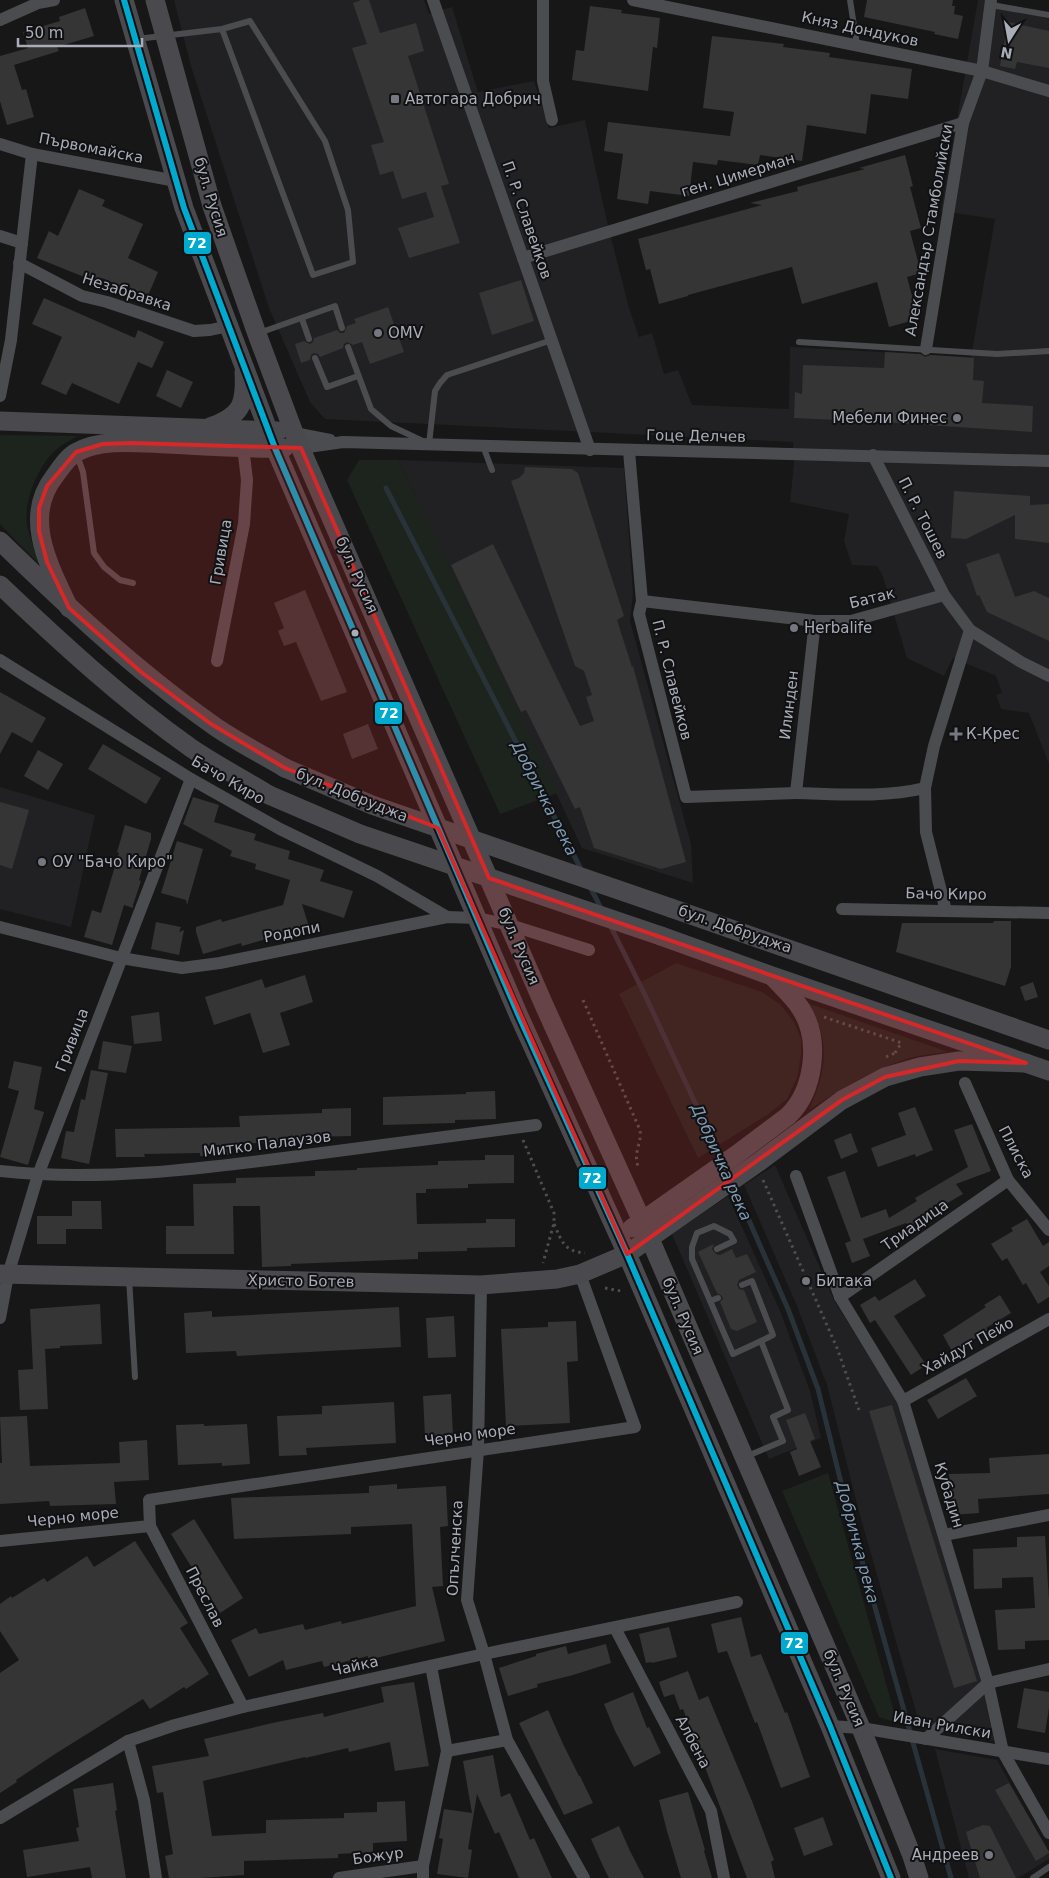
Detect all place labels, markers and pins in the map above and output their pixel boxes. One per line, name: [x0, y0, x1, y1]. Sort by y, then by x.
place label: Автогара Добрич: [405, 90, 541, 108]
marker: Автогара Добрич: [389, 93, 401, 105]
place label: OMV: [388, 324, 424, 342]
marker: OMV: [372, 327, 384, 339]
place label: Мебели Финес: [832, 409, 947, 427]
marker: Мебели Финес: [951, 412, 963, 424]
place label: Herbalife: [804, 619, 872, 637]
marker: Herbalife: [788, 622, 800, 634]
unlabelled marker: [350, 628, 360, 638]
place label: К-Крес: [966, 725, 1020, 743]
marker: К-Крес: [950, 728, 962, 740]
place label: ОУ "Бачо Киро": [52, 853, 173, 871]
marker: ОУ "Бачо Киро": [36, 856, 48, 868]
place label: Битака: [816, 1272, 872, 1290]
marker: Битака: [800, 1275, 812, 1287]
place label: Андреев: [912, 1846, 979, 1864]
marker: Андреев: [983, 1849, 995, 1861]

